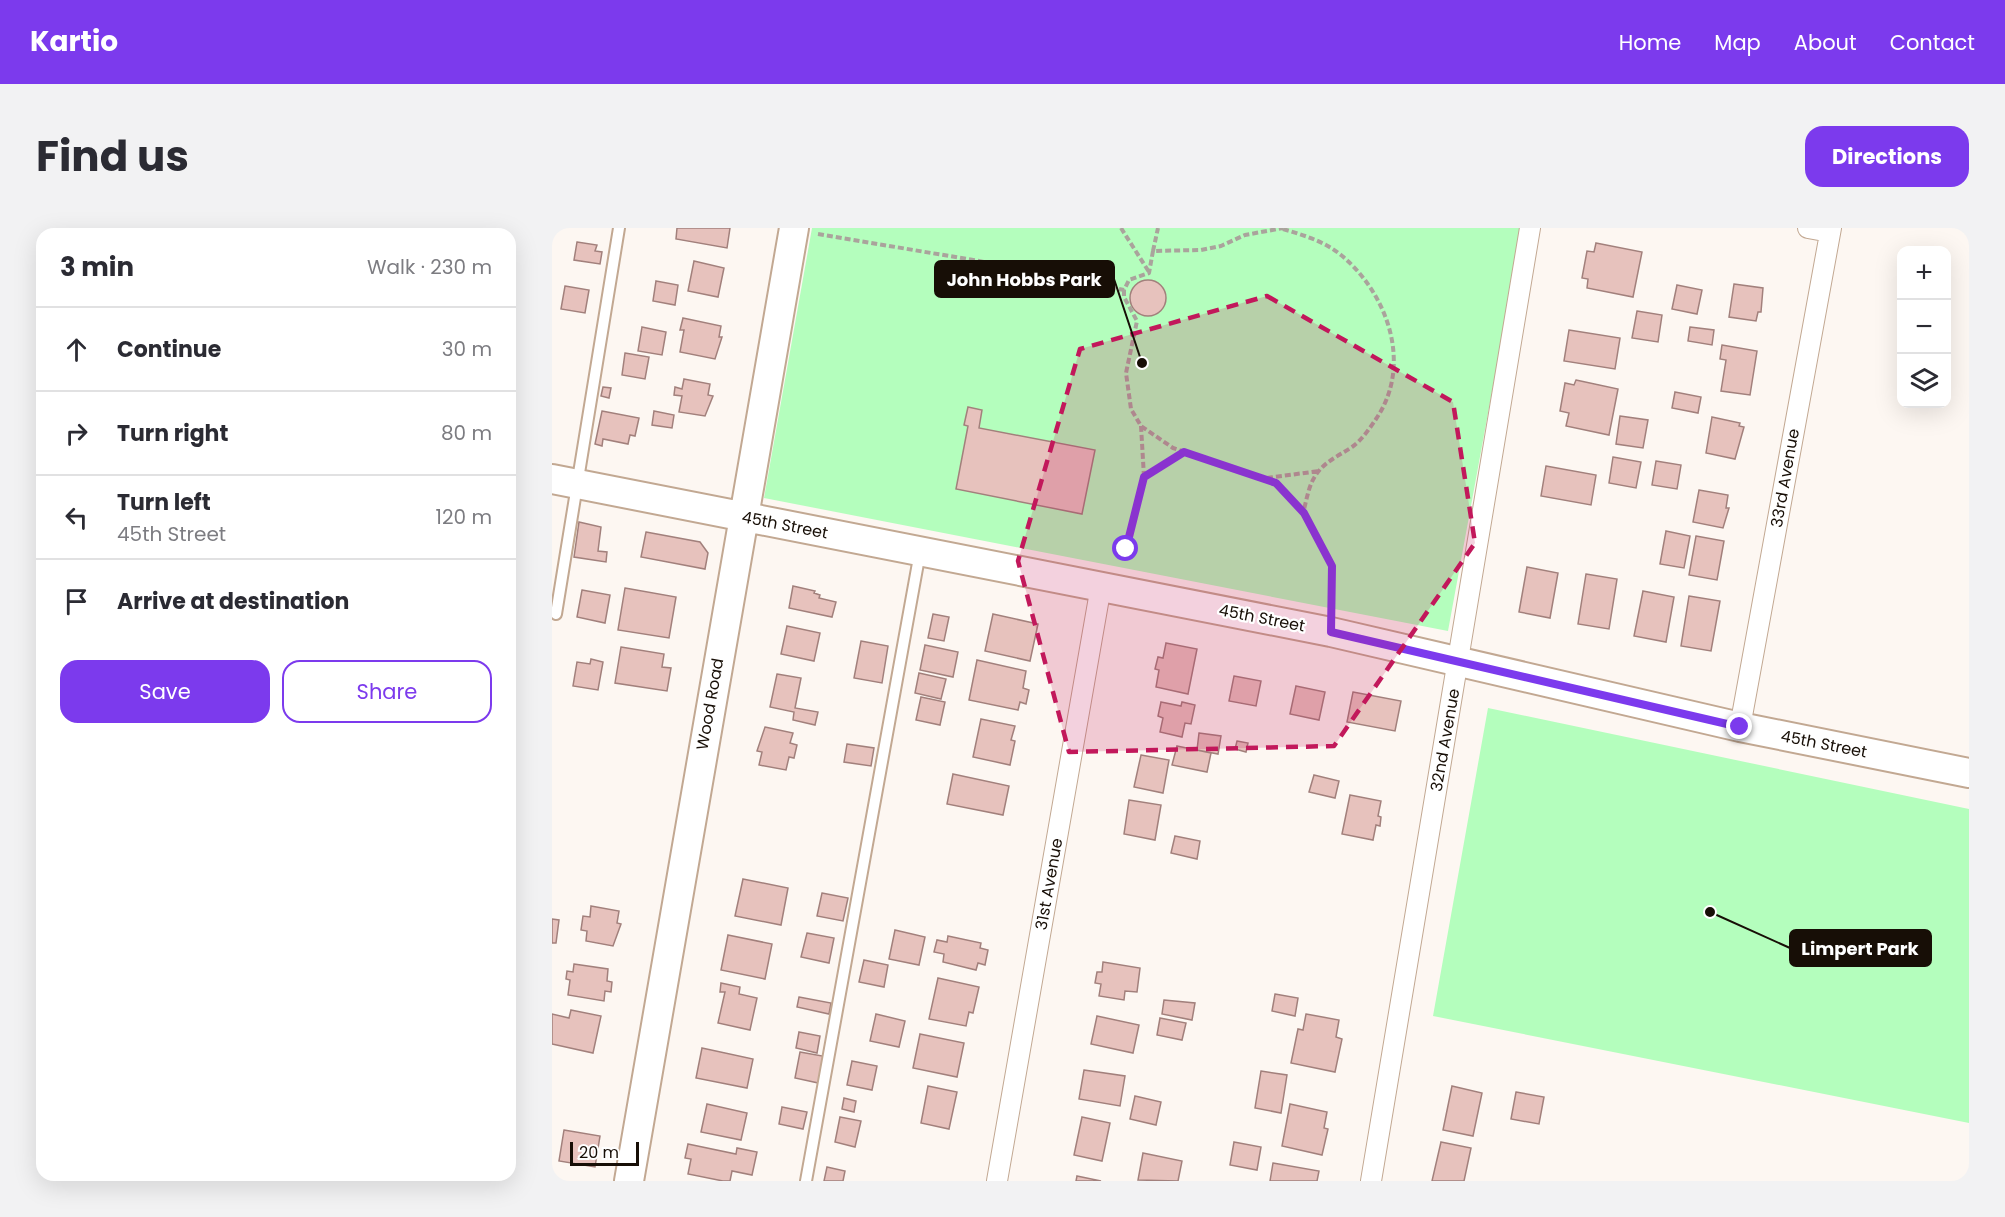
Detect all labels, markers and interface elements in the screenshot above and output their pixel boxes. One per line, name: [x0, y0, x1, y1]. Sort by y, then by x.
text: Kartio: [30, 22, 118, 61]
text: Home: [1619, 28, 1681, 57]
text: Map: [1714, 28, 1761, 57]
text: About: [1794, 28, 1857, 57]
text: Contact: [1890, 28, 1975, 57]
button: Directions: [1805, 126, 1969, 187]
text: Find us: [36, 127, 189, 186]
map controls: [1897, 246, 1951, 408]
button: +: [1897, 246, 1951, 300]
text: 3 min: [60, 249, 134, 285]
text: Walk · 230 m: [367, 253, 492, 281]
callout: John Hobbs Park: [935, 261, 1114, 297]
text: John Hobbs Park: [946, 267, 1102, 292]
button: −: [1897, 300, 1951, 354]
icon: ahead: [60, 333, 93, 366]
text: Continue: [117, 334, 221, 365]
text: 30 m: [442, 335, 492, 363]
button: layers: [1897, 354, 1951, 408]
icon: right: [60, 417, 93, 450]
text: Turn right: [117, 418, 228, 449]
text: 80 m: [441, 419, 492, 447]
street label: 33rd Avenue: [1765, 427, 1805, 529]
text: Turn left: [117, 487, 211, 518]
icon: left: [60, 501, 93, 534]
text: 120 m: [436, 503, 492, 531]
street label: 45th Street: [740, 505, 830, 545]
text: 45th Street: [117, 520, 226, 548]
route start: [1112, 535, 1138, 561]
icon: arrive: [60, 585, 93, 618]
text: Arrive at destination: [117, 586, 349, 617]
street label: 45th Street: [1217, 598, 1307, 638]
street label: Wood Road: [691, 656, 729, 752]
button: Save: [60, 660, 270, 723]
button: Share: [282, 660, 492, 723]
street label: 32nd Avenue: [1425, 687, 1465, 793]
route end: [1726, 713, 1752, 739]
street label: 45th Street: [1779, 724, 1869, 764]
street label: 31st Avenue: [1030, 836, 1068, 932]
callout: Limpert Park: [1790, 930, 1931, 966]
text: Limpert Park: [1801, 936, 1920, 961]
scale bar: [570, 1139, 639, 1166]
text: 20 m: [579, 1141, 619, 1164]

